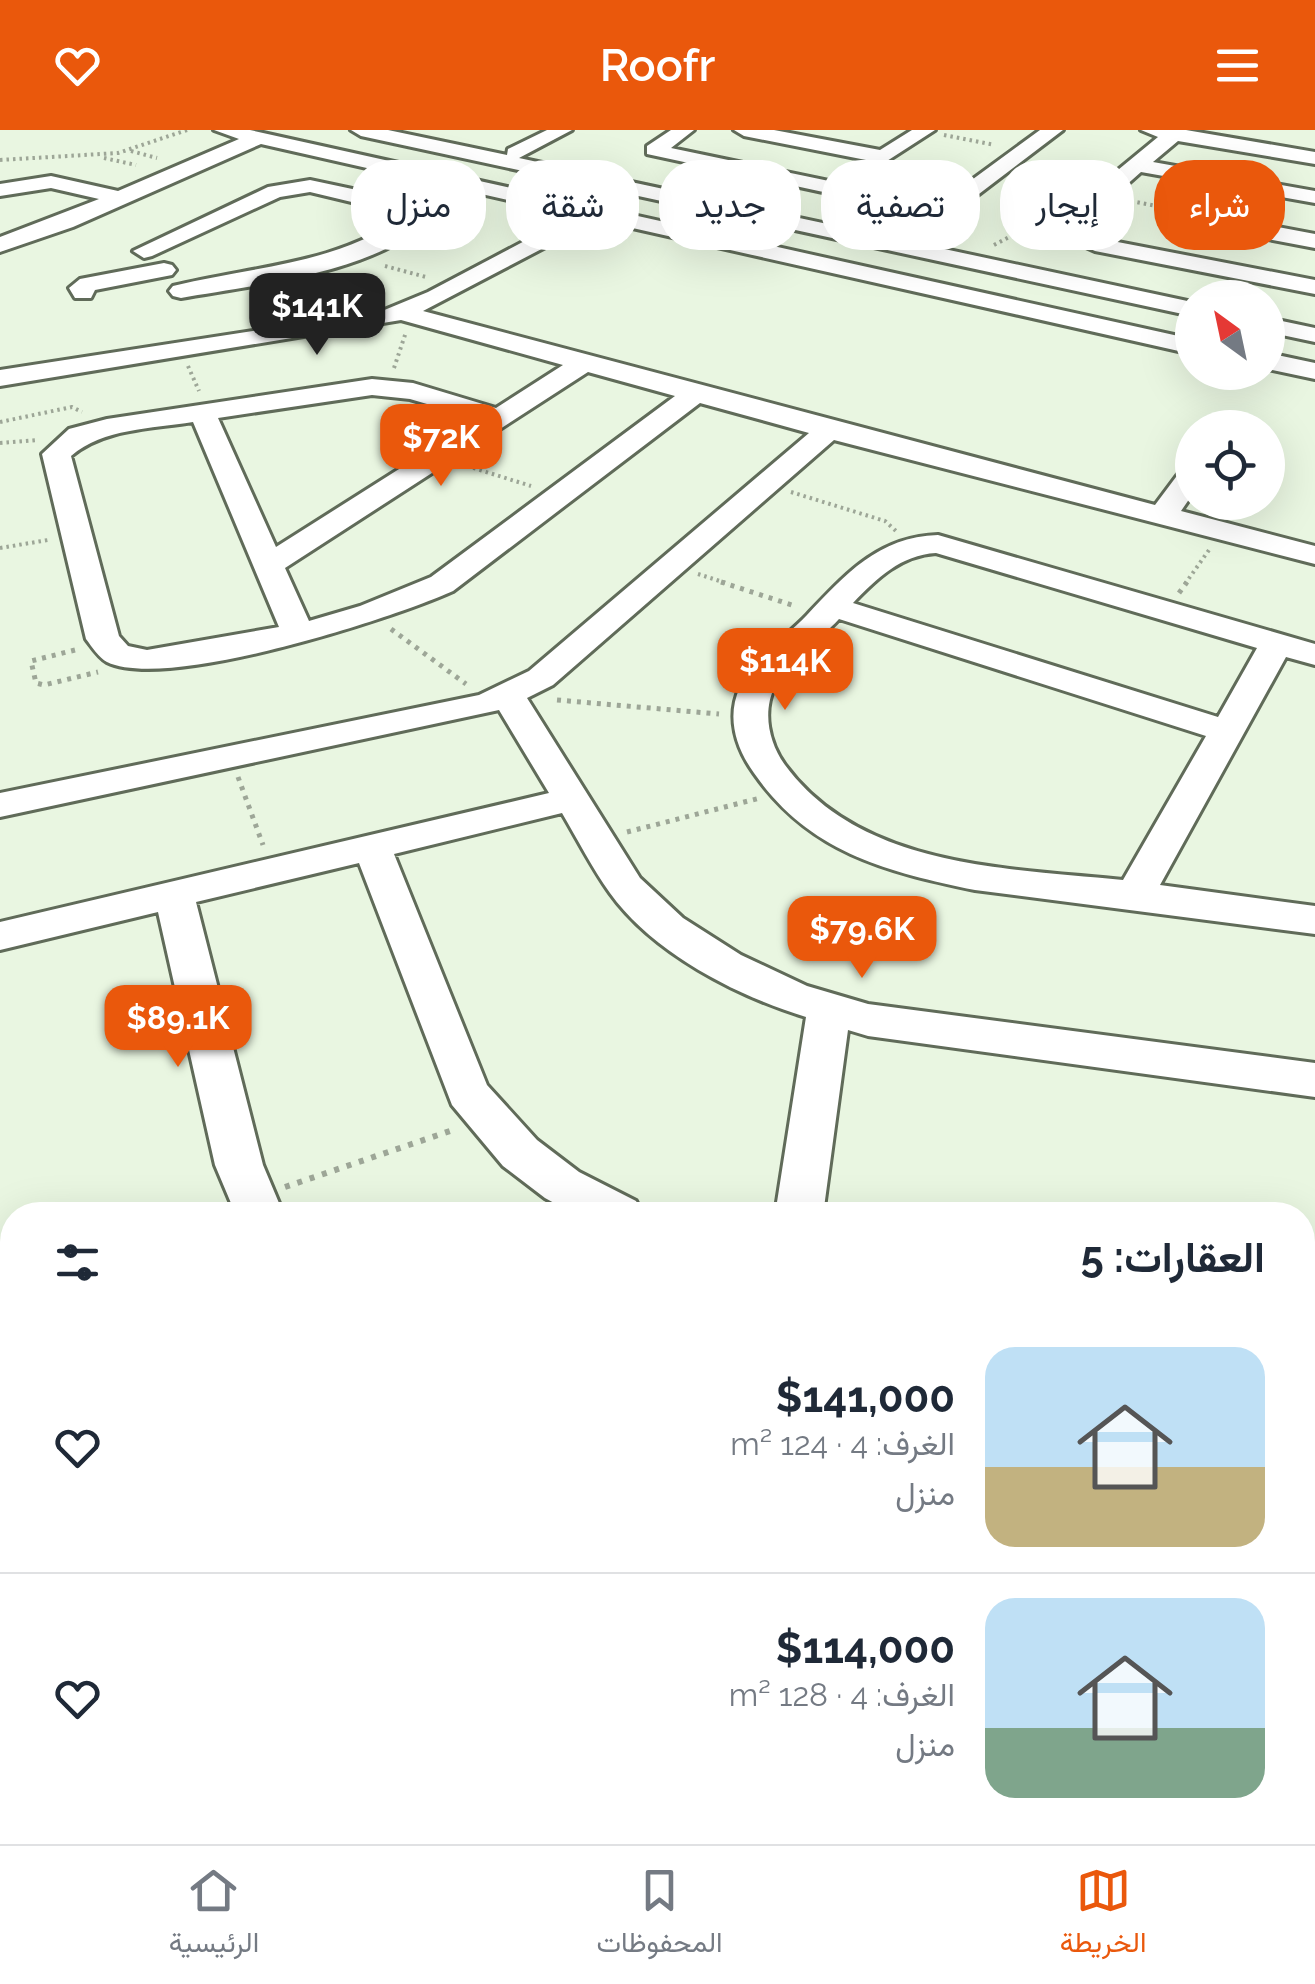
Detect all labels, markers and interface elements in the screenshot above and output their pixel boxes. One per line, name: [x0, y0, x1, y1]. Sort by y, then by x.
icon: heart: [50, 38, 105, 93]
icon: menu: [1210, 38, 1265, 93]
text: Roofr: [600, 39, 715, 92]
chip: منزل: [351, 160, 486, 250]
chip: شقة: [506, 160, 639, 250]
chip: جديد: [659, 160, 801, 250]
chip: تصفية: [821, 160, 980, 250]
chip: إيجار: [1000, 160, 1134, 250]
chip: شراء: [1154, 160, 1285, 250]
pin: $141K: [247, 273, 387, 358]
north arrow: [1175, 280, 1285, 390]
map controls: [1175, 280, 1285, 520]
text: $141K: [271, 287, 363, 324]
pin: $72K: [382, 404, 500, 489]
button: locate: [1175, 410, 1285, 520]
text: $72K: [402, 418, 480, 455]
pin: $114K: [715, 628, 855, 713]
text: $114K: [739, 642, 831, 679]
pin: $79.6K: [781, 896, 943, 981]
text: $79.6K: [809, 910, 915, 947]
pin: $89.1K: [97, 985, 259, 1070]
text: $89.1K: [127, 999, 229, 1036]
text: العقارات: 5: [1080, 1233, 1265, 1282]
icon: filters: [50, 1235, 105, 1290]
text: $141,000: [776, 1373, 955, 1422]
icon: home: [1065, 1387, 1185, 1507]
icon: heart: [50, 1420, 105, 1475]
text: الغرف: 4 · 124 m²: [730, 1425, 955, 1462]
text: منزل: [895, 1475, 955, 1512]
text: $114,000: [776, 1624, 955, 1673]
icon: home: [1065, 1638, 1185, 1758]
icon: heart: [50, 1671, 105, 1726]
text: الغرف: 4 · 128 m²: [729, 1676, 955, 1713]
text: منزل: [895, 1726, 955, 1763]
tab: الرئيسية: [169, 1863, 259, 1967]
tab: المحفوظات: [596, 1863, 723, 1967]
tab: الخريطة: [1060, 1863, 1146, 1967]

